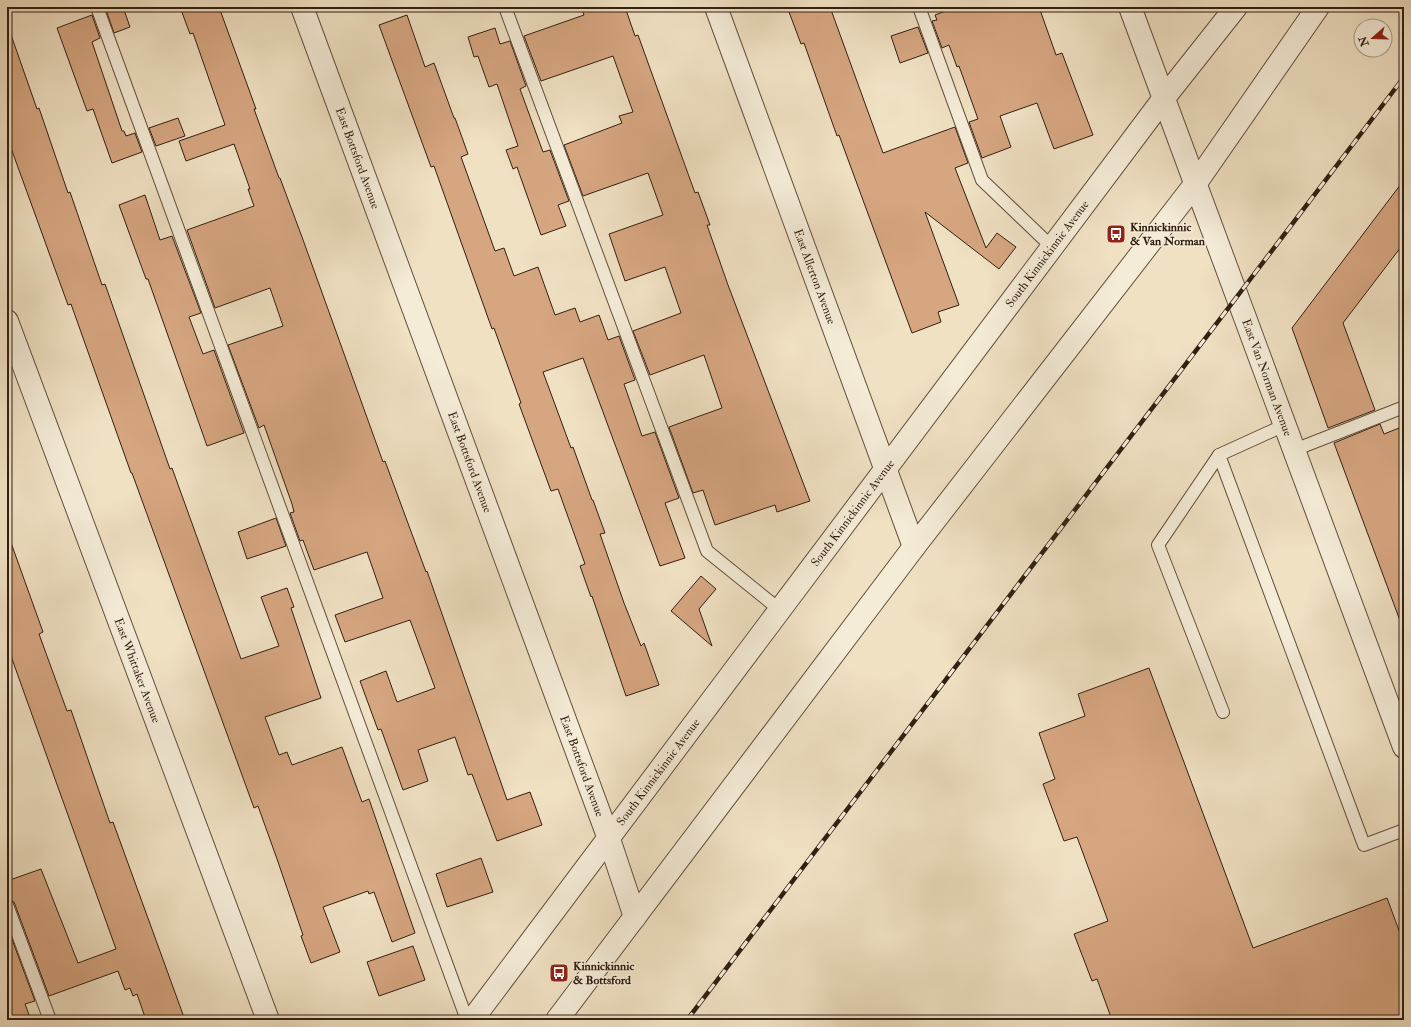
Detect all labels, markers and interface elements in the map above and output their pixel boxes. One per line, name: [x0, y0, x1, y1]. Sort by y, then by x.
north arrow: [1353, 18, 1393, 58]
text: N: [1356, 33, 1372, 49]
street label: East Bottsford Avenue: [332, 105, 383, 211]
street label: South Kinnickinnic Avenue: [1002, 197, 1092, 310]
place label: Kinnickinnic & Van Norman: [1130, 220, 1206, 249]
bus stop icon: Kinnickinnic & Van Norman: [1105, 223, 1127, 245]
street label: East Allerton Avenue: [790, 227, 839, 326]
street label: East Van Norman Avenue: [1239, 317, 1296, 438]
street label: East Bottsford Avenue: [444, 409, 495, 515]
street label: South Kinnickinnic Avenue: [808, 456, 898, 569]
street label: East Whittaker Avenue: [111, 616, 164, 725]
street label: East Bottsford Avenue: [557, 713, 608, 819]
street label: South Kinnickinnic Avenue: [613, 716, 703, 829]
place label: Kinnickinnic & Bottsford: [573, 959, 634, 988]
bus stop icon: Kinnickinnic & Bottsford: [548, 962, 570, 984]

